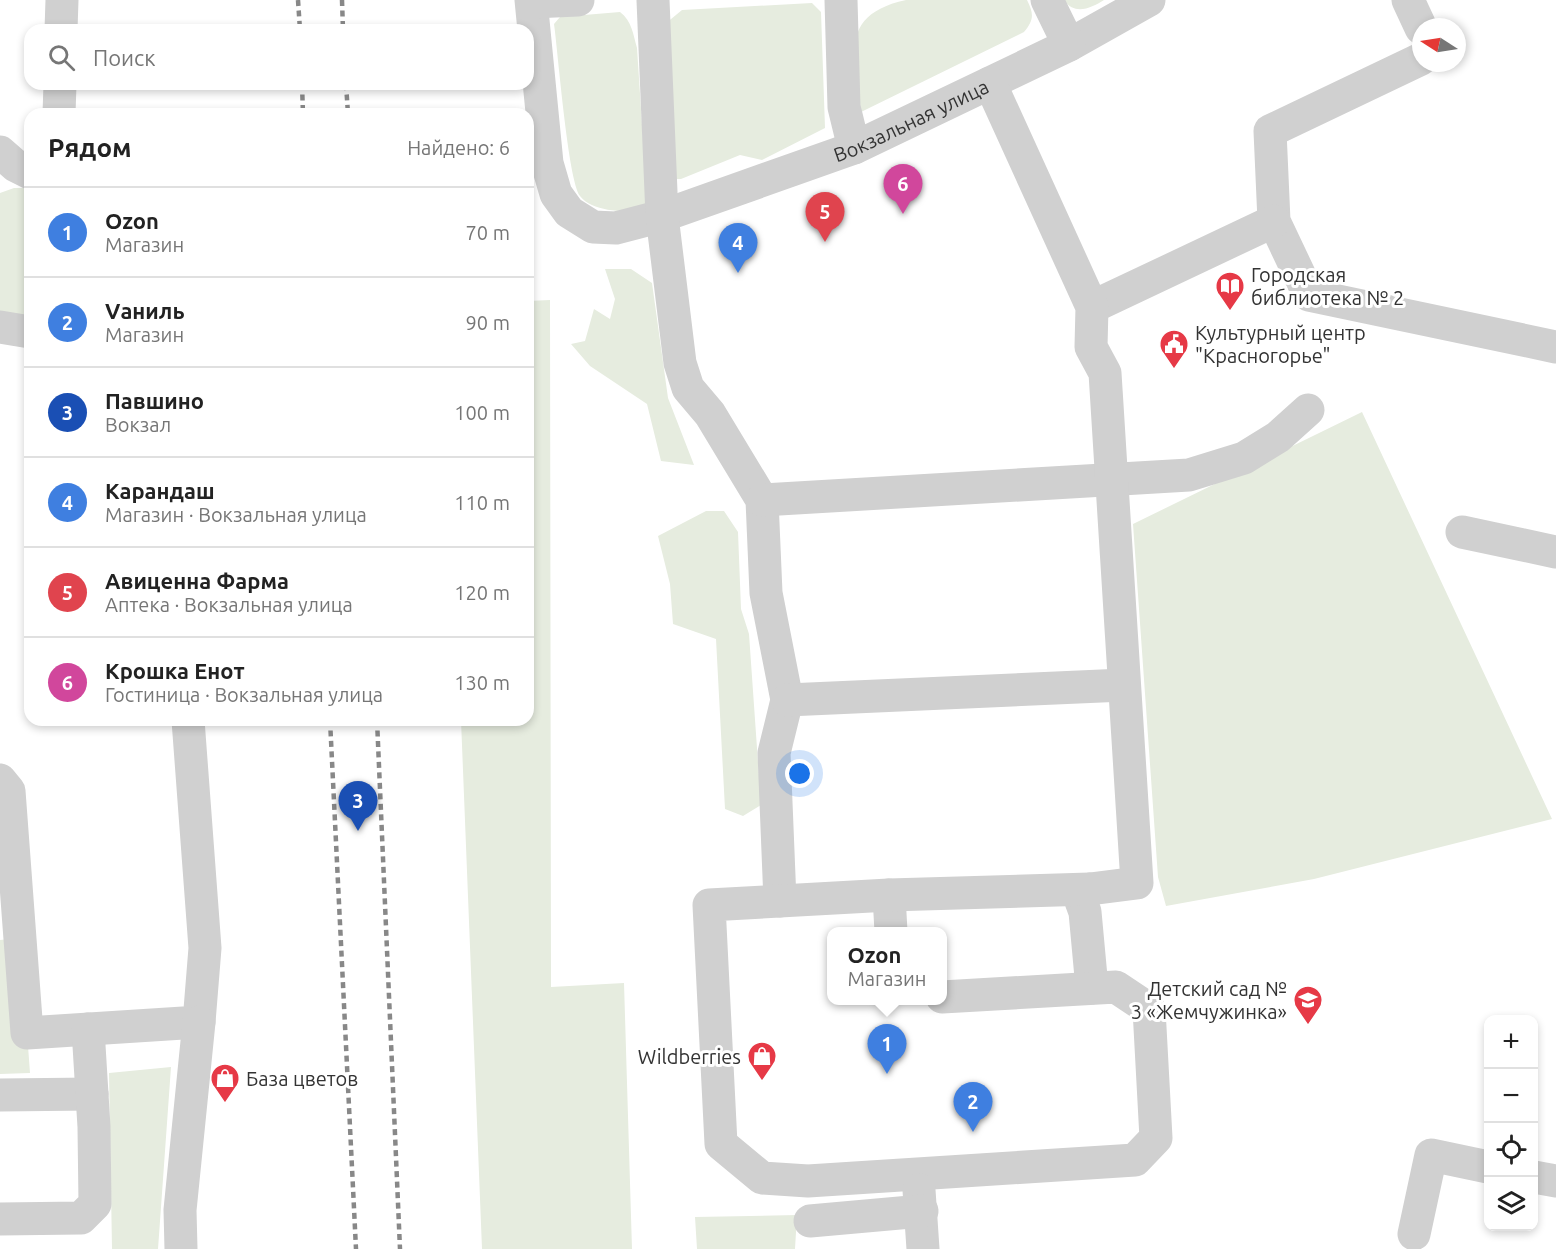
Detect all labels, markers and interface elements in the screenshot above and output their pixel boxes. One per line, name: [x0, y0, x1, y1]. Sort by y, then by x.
north arrow: [1412, 18, 1466, 72]
search box: [24, 24, 534, 90]
icon: search: [45, 41, 78, 74]
text: Поиск: [93, 45, 156, 70]
street label: Вокзальная улица: [830, 74, 992, 166]
text: Рядом: [48, 133, 132, 162]
text: Найдено: 6: [407, 136, 510, 159]
pin: 6: [884, 164, 922, 214]
pin: 5: [806, 192, 844, 242]
text: Ozon: [105, 208, 159, 233]
text: 1: [62, 221, 73, 244]
text: 70 m: [466, 221, 510, 244]
pin: 4: [718, 224, 758, 273]
text: Магазин: [105, 233, 184, 256]
place label: Городская библиотека № 2: [1251, 263, 1404, 309]
library icon: Городская библиотека № 2: [1214, 270, 1246, 312]
text: Vаниль: [105, 298, 185, 323]
text: 2: [62, 311, 73, 334]
text: 90 m: [466, 311, 510, 334]
place label: Культурный центр "Красногорье": [1195, 321, 1366, 367]
text: Магазин: [105, 323, 184, 346]
public building icon: Культурный центр "Красногорье": [1158, 328, 1190, 370]
text: Павшино: [105, 388, 204, 413]
text: 3: [62, 401, 73, 424]
text: 100 m: [454, 401, 510, 424]
text: Вокзал: [105, 413, 171, 436]
text: Карандаш: [105, 478, 215, 503]
text: 4: [62, 491, 73, 514]
text: 110 m: [454, 491, 510, 514]
text: Магазин · Вокзальная улица: [105, 503, 367, 526]
text: Авиценна Фарма: [105, 568, 289, 593]
text: 5: [62, 581, 73, 604]
text: 120 m: [454, 581, 510, 604]
text: Аптека · Вокзальная улица: [105, 593, 353, 616]
text: Крошка Енот: [105, 658, 245, 683]
text: 6: [62, 671, 73, 694]
text: 130 m: [454, 671, 510, 694]
text: Гостиница · Вокзальная улица: [105, 683, 383, 706]
your location: [785, 759, 814, 788]
pin: 3: [338, 782, 378, 831]
popup: [827, 927, 947, 1005]
text: Ozon: [847, 942, 901, 967]
text: Магазин: [847, 967, 927, 990]
place label: Детский сад № 3 «Жемчужинка»: [1131, 977, 1287, 1023]
school or university icon: Детский сад № 3 «Жемчужинка»: [1292, 984, 1324, 1026]
map controls: [1484, 1015, 1538, 1231]
button: +: [1484, 1015, 1538, 1069]
pin: 1: [868, 1024, 906, 1074]
shop icon: Wildberries: [746, 1040, 778, 1082]
place label: Wildberries: [638, 1045, 741, 1068]
shop icon: База цветов: [209, 1062, 241, 1104]
place label: База цветов: [246, 1067, 358, 1090]
button: −: [1484, 1069, 1538, 1123]
pin: 2: [954, 1082, 992, 1132]
button: locate: [1484, 1123, 1538, 1177]
button: layers: [1484, 1177, 1538, 1231]

